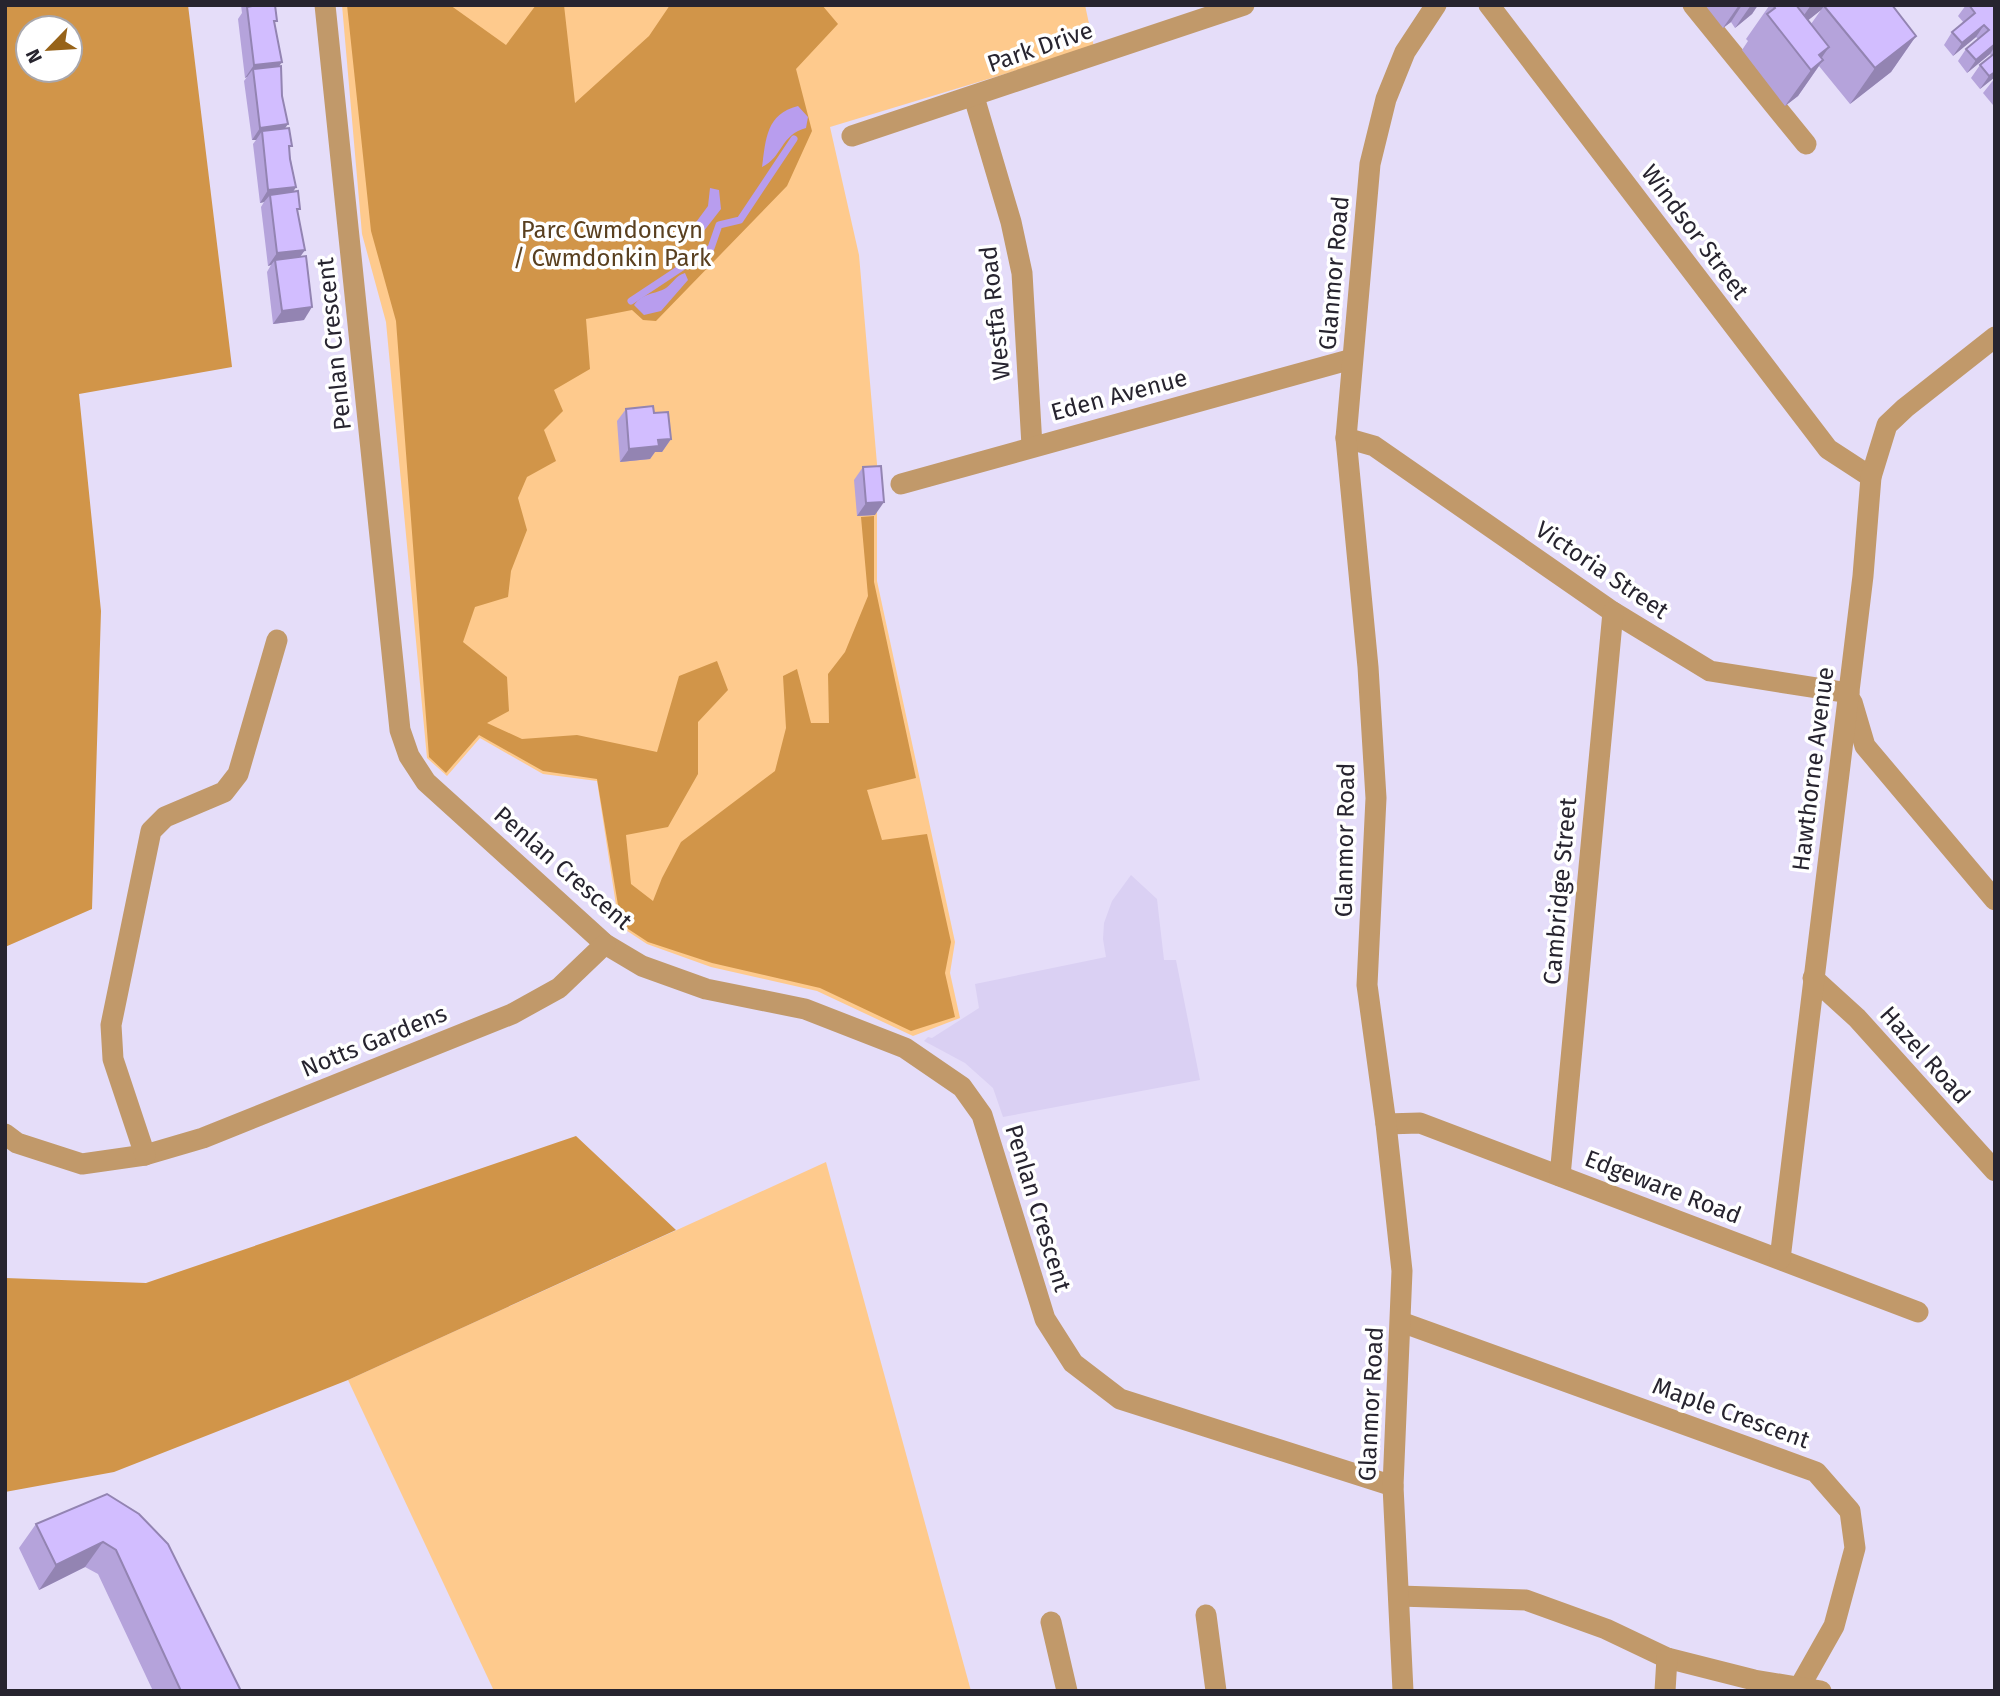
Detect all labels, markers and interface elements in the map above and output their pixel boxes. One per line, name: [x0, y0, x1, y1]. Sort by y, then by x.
north arrow: [14, 14, 84, 84]
street label: Park Drive: [983, 16, 1097, 78]
text: N: [21, 45, 47, 67]
street label: Windsor Street: [1635, 159, 1755, 305]
street label: Glanmor Road: [1313, 195, 1355, 351]
park label: Parc Cwmdoncyn / Cwmdonkin Park: [513, 216, 712, 272]
street label: Westfa Road: [974, 244, 1016, 382]
street label: Penlan Crescent: [311, 256, 357, 432]
street label: Eden Avenue: [1048, 363, 1190, 427]
street label: Victoria Street: [1530, 515, 1674, 625]
street label: Hawthorne Avenue: [1787, 665, 1839, 873]
street label: Glanmor Road: [1330, 762, 1360, 918]
street label: Cambridge Street: [1538, 796, 1582, 986]
street label: Penlan Crescent: [488, 801, 638, 936]
street label: Notts Gardens: [297, 999, 451, 1083]
street label: Hazel Road: [1874, 1000, 1976, 1110]
street label: Penlan Crescent: [999, 1121, 1077, 1295]
street label: Edgeware Road: [1581, 1144, 1745, 1230]
street label: Glanmor Road: [1353, 1326, 1389, 1482]
street label: Maple Crescent: [1649, 1372, 1814, 1454]

